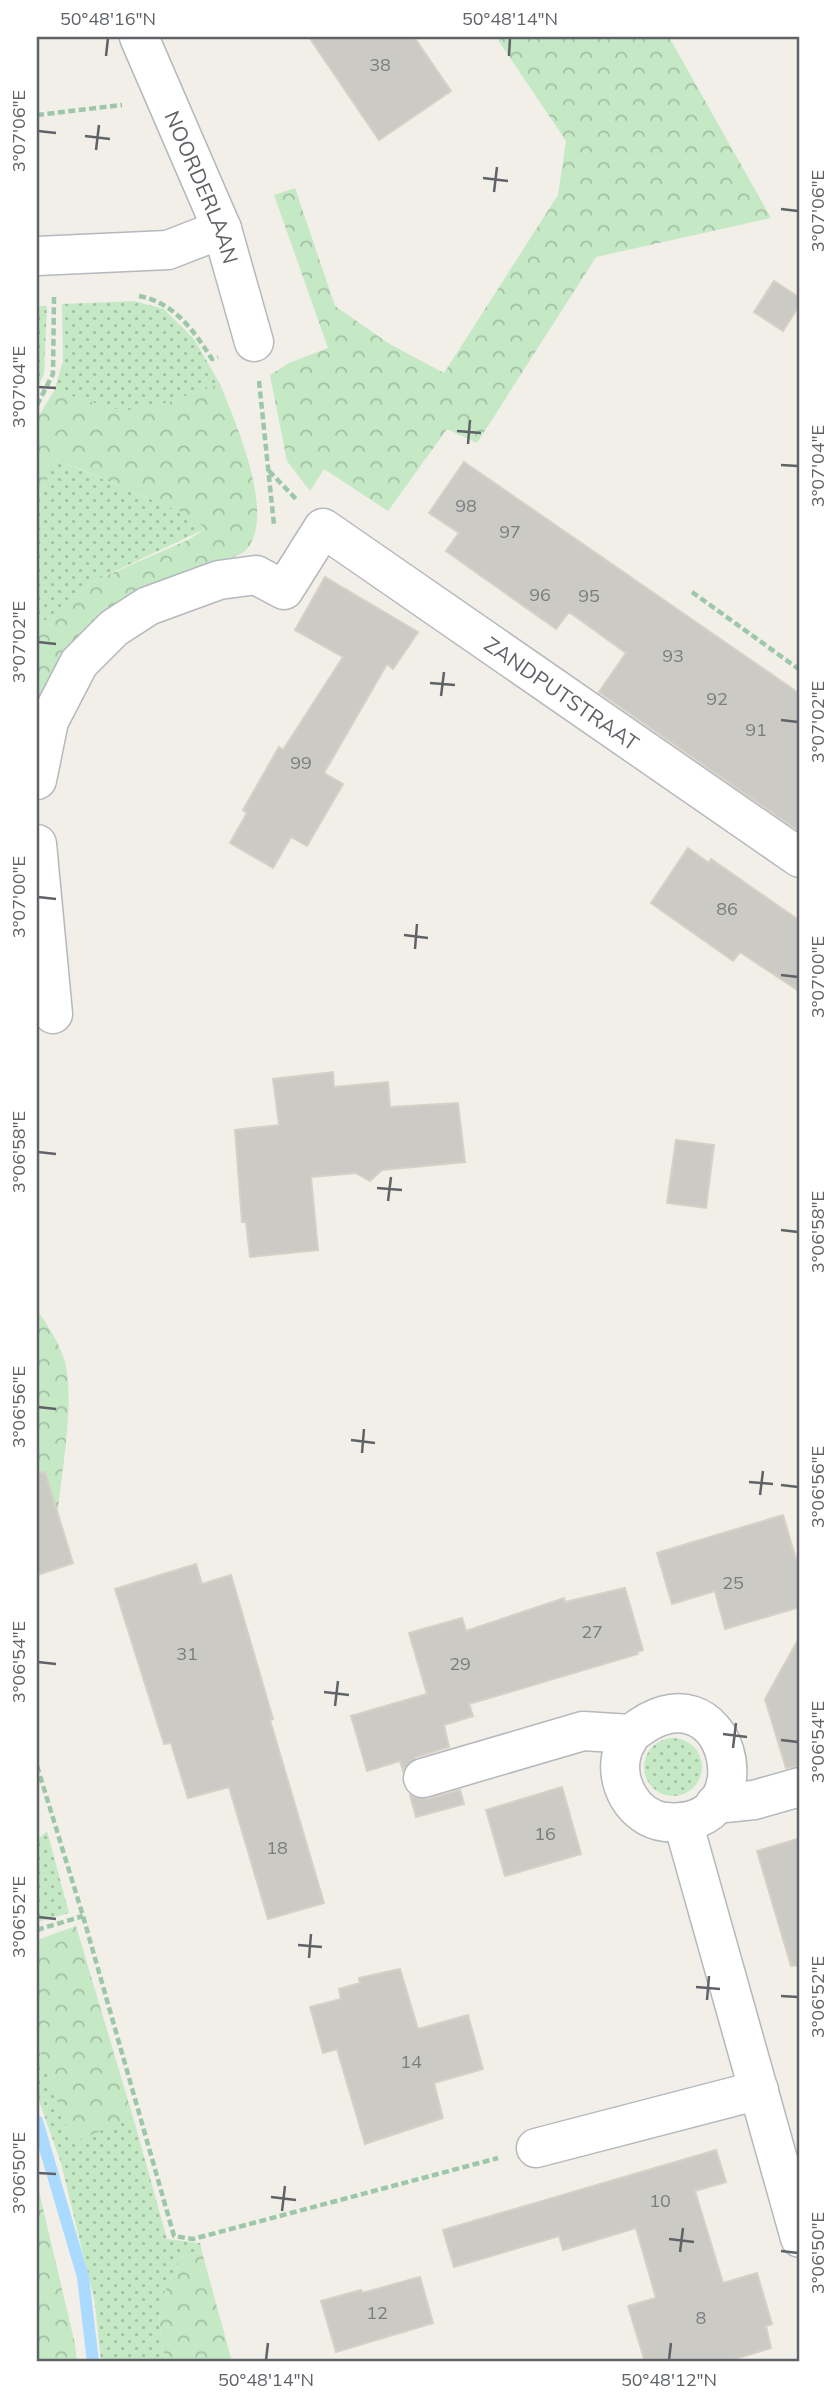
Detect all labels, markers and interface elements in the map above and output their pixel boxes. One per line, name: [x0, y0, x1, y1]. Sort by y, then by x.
text: 50°48'16"N: [60, 7, 156, 30]
text: 50°48'14"N: [462, 7, 558, 30]
house number: 38: [369, 53, 391, 76]
text: 3°07'06"E: [7, 90, 30, 172]
street label: NOORDERLAAN: [159, 107, 244, 266]
text: 3°07'06"E: [806, 170, 829, 252]
text: 3°07'04"E: [7, 346, 30, 428]
text: 3°07'04"E: [806, 425, 829, 507]
house number: 98: [455, 494, 477, 517]
house number: 97: [499, 520, 521, 543]
house number: 96: [529, 583, 551, 606]
house number: 95: [578, 584, 600, 607]
text: 3°07'02"E: [7, 601, 30, 683]
street label: ZANDPUTSTRAAT: [480, 631, 644, 756]
house number: 93: [662, 644, 684, 667]
text: 3°07'02"E: [806, 681, 829, 763]
house number: 92: [706, 687, 728, 710]
house number: 91: [745, 718, 767, 741]
house number: 99: [290, 751, 312, 774]
text: 3°07'00"E: [7, 856, 30, 938]
house number: 86: [716, 897, 738, 920]
text: 3°07'00"E: [806, 936, 829, 1018]
text: 3°06'58"E: [7, 1111, 30, 1193]
text: 3°06'58"E: [806, 1191, 829, 1273]
text: 3°06'56"E: [7, 1366, 30, 1448]
text: 3°06'56"E: [806, 1446, 829, 1528]
house number: 25: [722, 1571, 744, 1594]
house number: 27: [581, 1620, 603, 1643]
text: 3°06'54"E: [7, 1621, 30, 1703]
house number: 31: [176, 1642, 198, 1665]
house number: 29: [449, 1652, 471, 1675]
text: 3°06'54"E: [806, 1701, 829, 1783]
house number: 16: [534, 1822, 556, 1845]
house number: 18: [266, 1836, 288, 1859]
text: 3°06'52"E: [7, 1876, 30, 1958]
text: 3°06'52"E: [806, 1956, 829, 2038]
house number: 14: [400, 2050, 422, 2073]
text: 3°06'50"E: [7, 2132, 30, 2214]
house number: 10: [649, 2189, 671, 2212]
text: 3°06'50"E: [806, 2212, 829, 2294]
house number: 12: [366, 2301, 388, 2324]
house number: 8: [696, 2306, 706, 2329]
text: 50°48'14"N: [218, 2368, 314, 2391]
text: 50°48'12"N: [621, 2368, 717, 2391]

